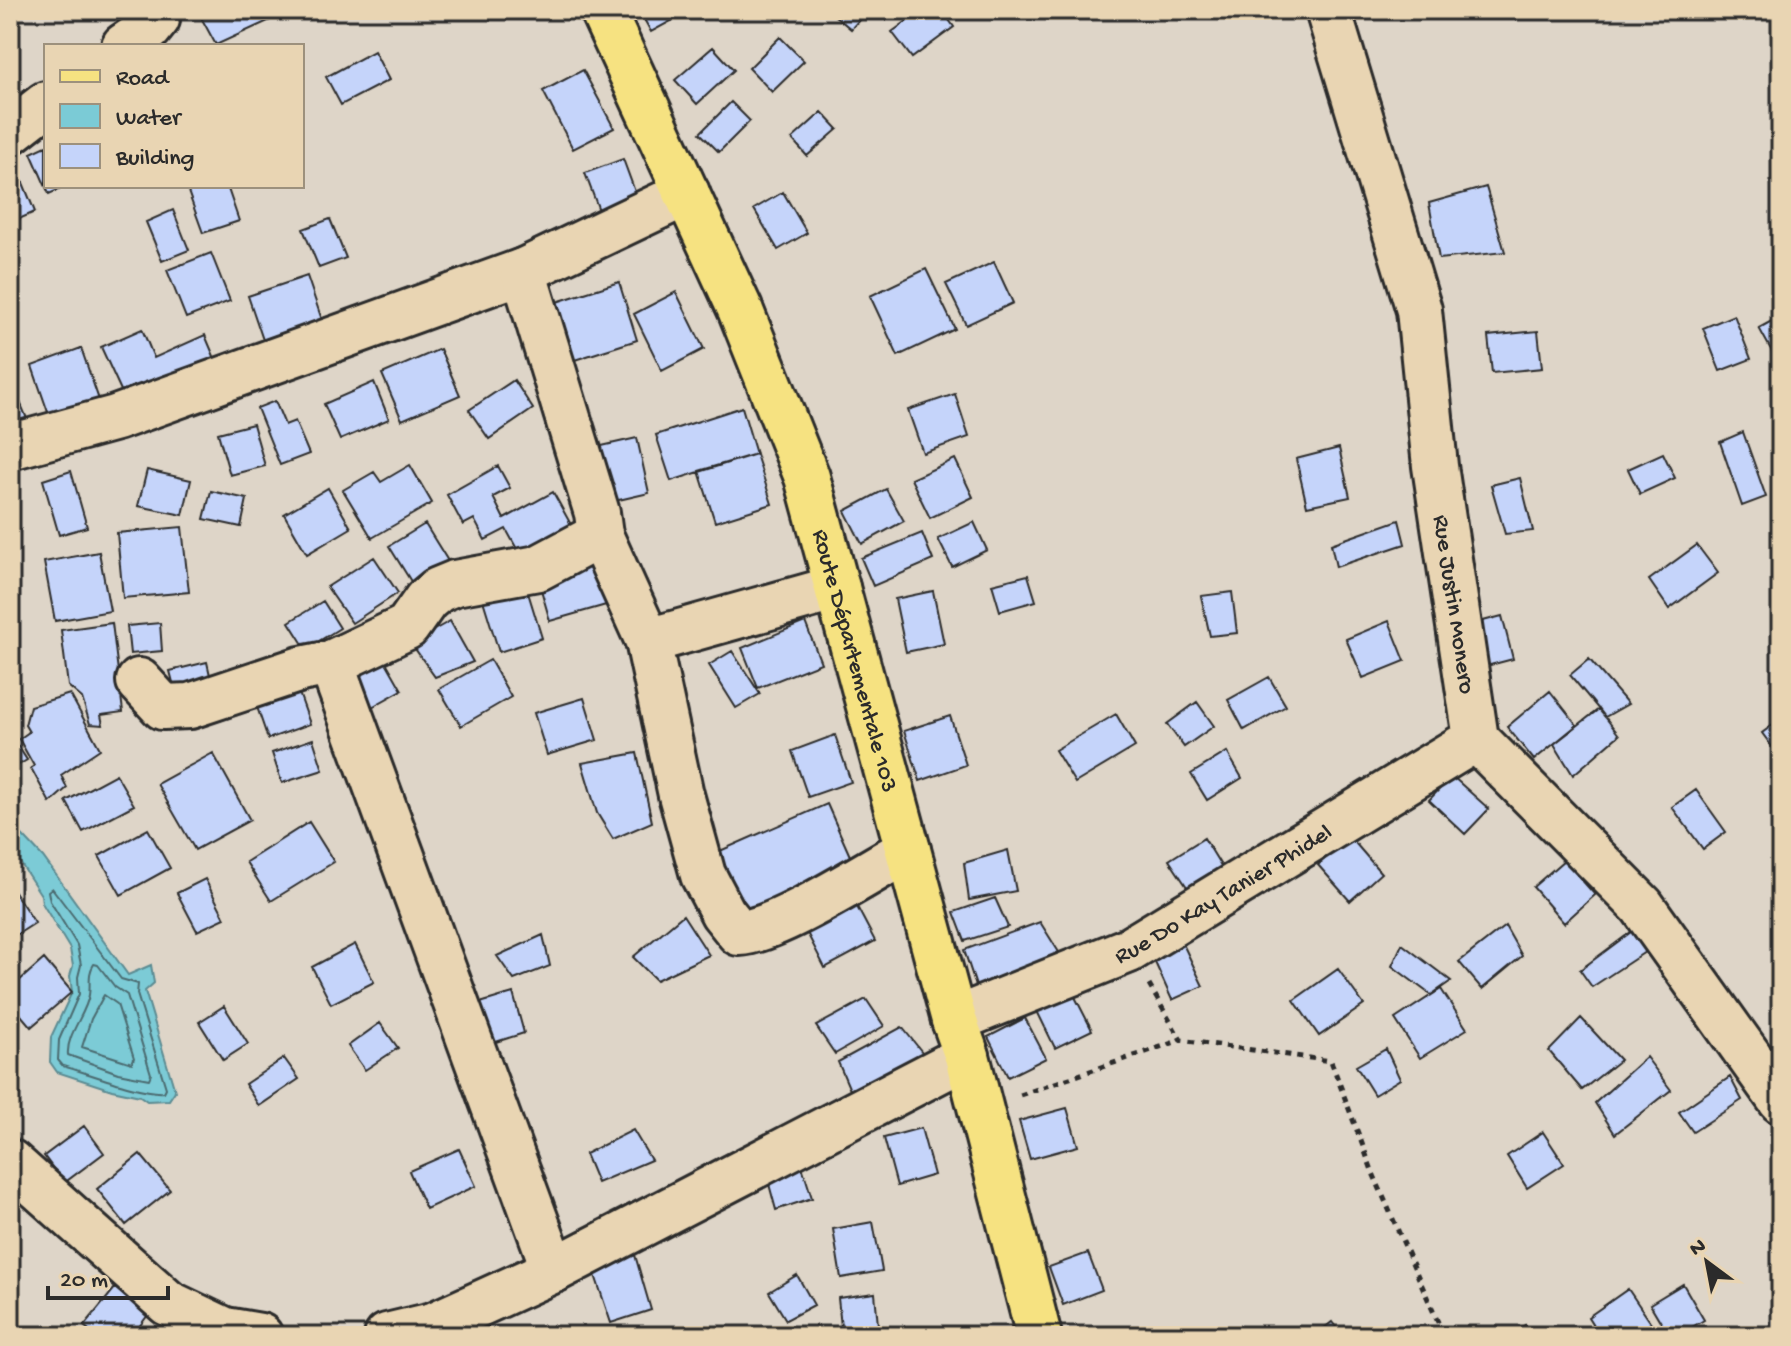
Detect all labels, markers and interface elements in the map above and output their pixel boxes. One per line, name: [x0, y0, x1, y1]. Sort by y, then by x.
legend: [44, 44, 304, 188]
text: Road: [116, 65, 170, 94]
text: Water: [116, 105, 183, 134]
text: Building: [115, 145, 194, 174]
street label: Rue Justin Monero: [1425, 513, 1480, 696]
street label: Route Départementale 103: [804, 526, 903, 796]
street label: Rue Do Kay Tanier Phidel: [1111, 819, 1338, 972]
north arrow: [1667, 1222, 1747, 1302]
text: N: [1686, 1234, 1712, 1263]
scale bar: [48, 1250, 168, 1300]
text: 20 m: [60, 1267, 108, 1296]

